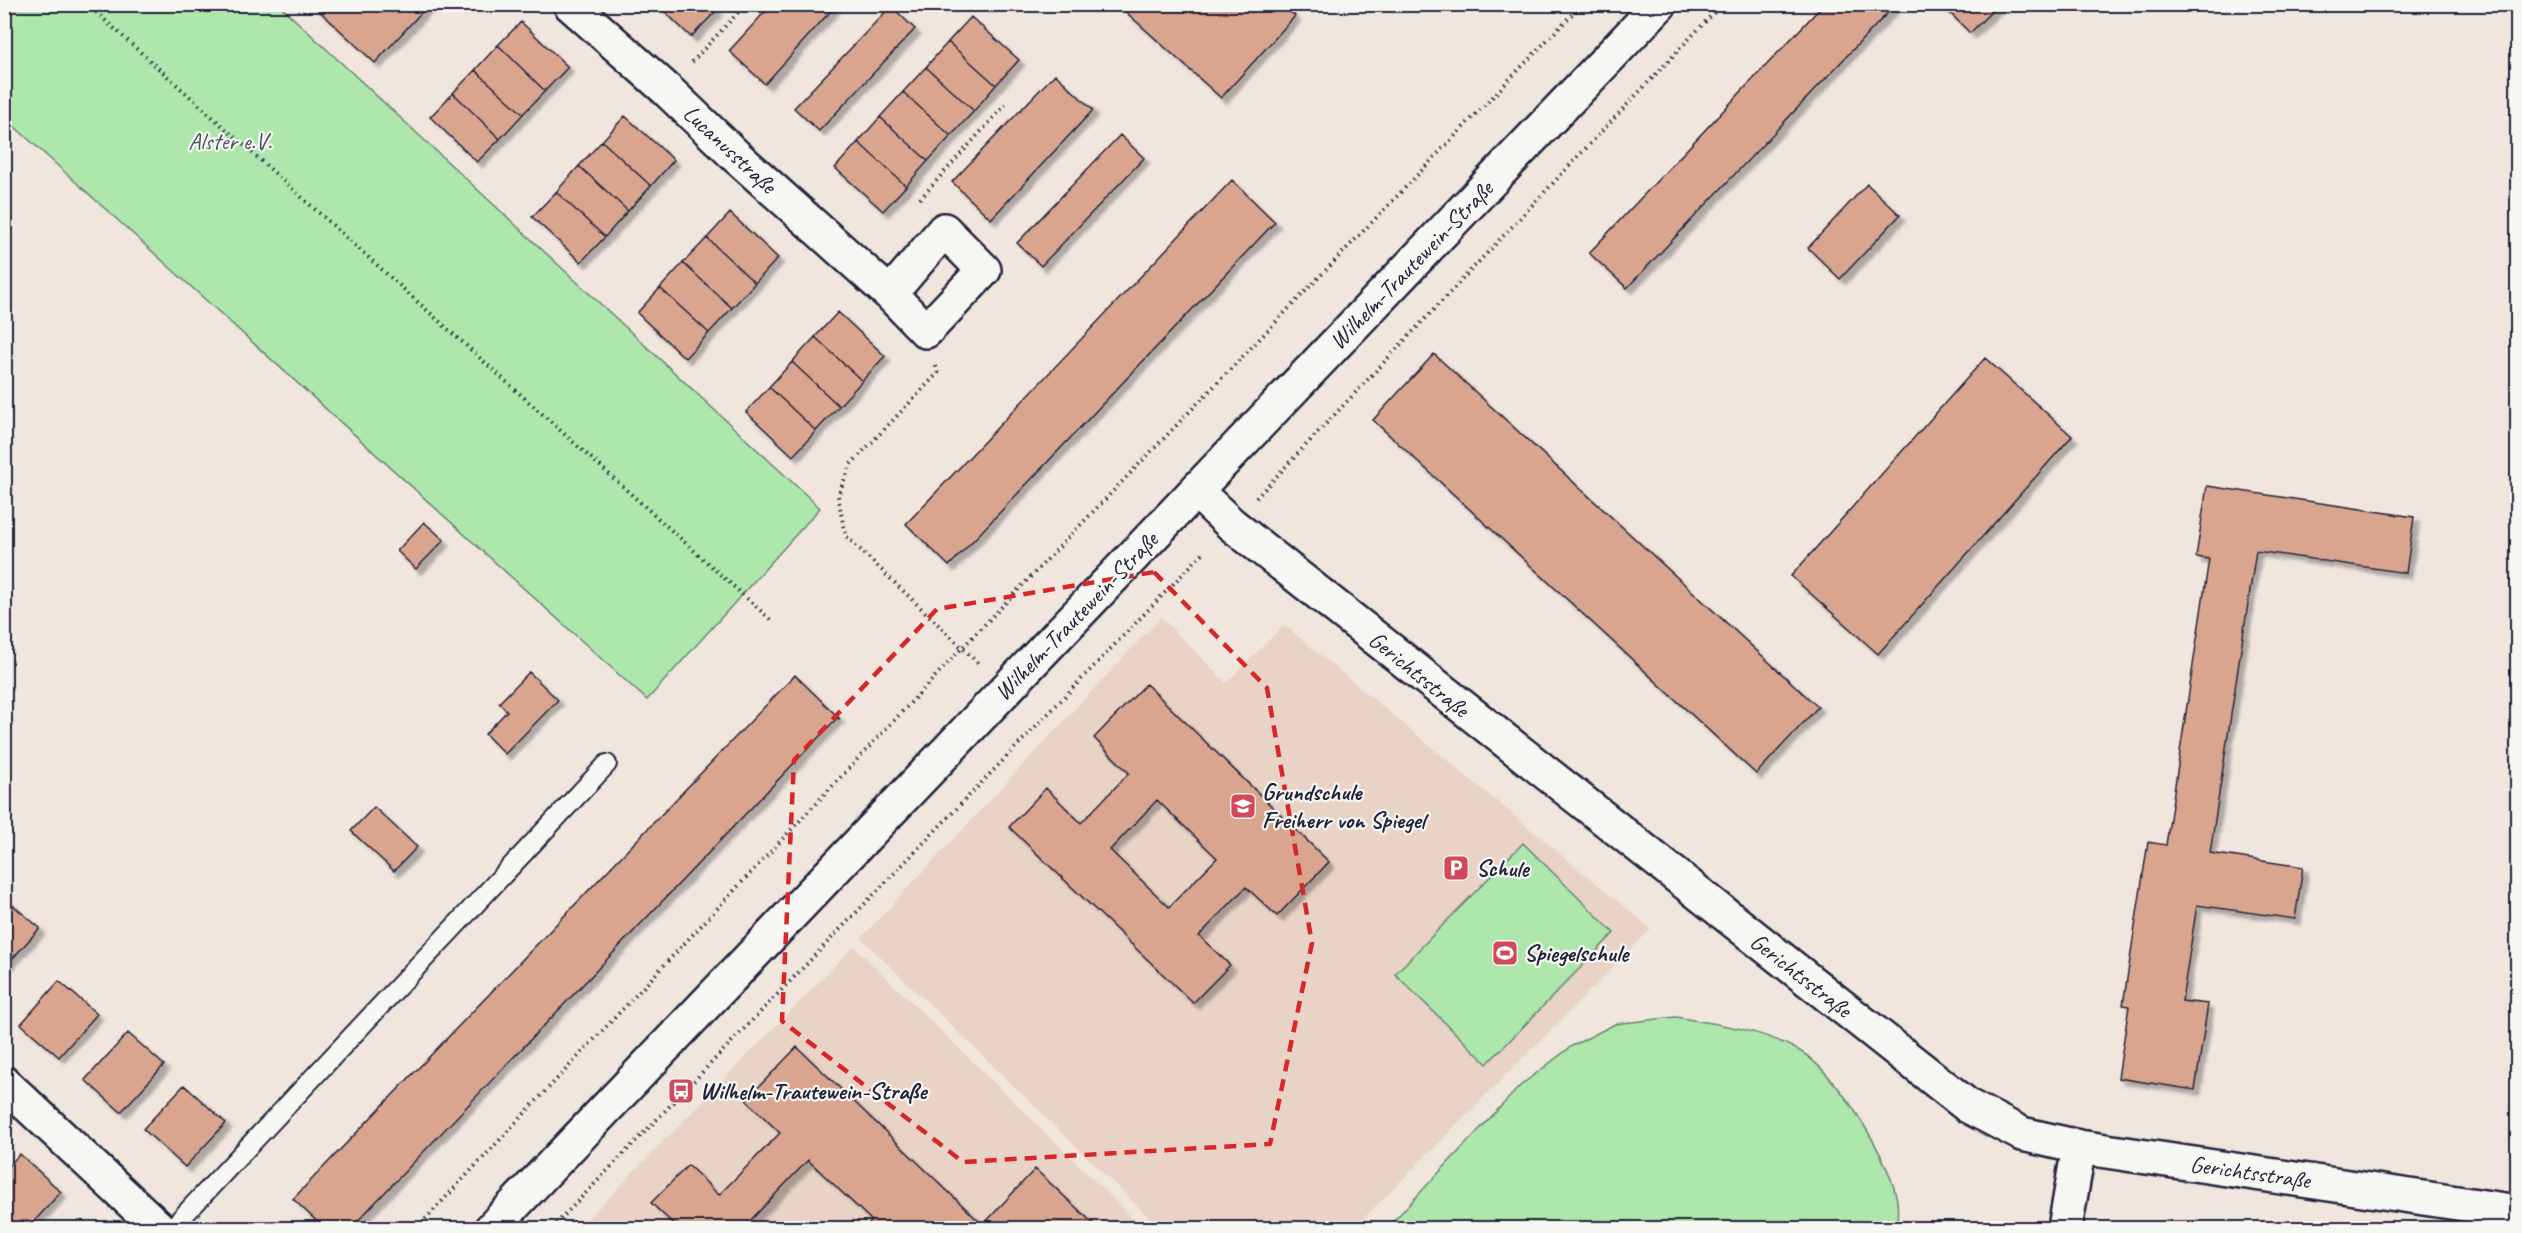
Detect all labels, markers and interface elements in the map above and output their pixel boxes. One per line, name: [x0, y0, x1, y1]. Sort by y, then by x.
street label: Lucanusstraße: [677, 98, 785, 201]
park label: Alster e.V.: [188, 126, 272, 156]
street label: Wilhelm-Trautewein-Straße: [1323, 173, 1501, 356]
street label: Wilhelm-Trautewein-Straße: [988, 524, 1166, 707]
street label: Gerichtsstraße: [1363, 624, 1477, 725]
place label: Grundschule Freiherr von Spiegel: [1262, 777, 1429, 835]
school or university icon: Grundschule Freiherr von Spiegel: [1228, 791, 1258, 821]
parking icon: Schule: [1441, 853, 1471, 883]
place label: Schule: [1476, 853, 1530, 883]
street label: Gerichtsstraße: [1744, 926, 1860, 1025]
sports icon: Spiegelschule: [1490, 938, 1520, 968]
place label: Spiegelschule: [1524, 938, 1630, 968]
bus stop icon: Wilhelm-Trautewein-Straße: [666, 1076, 696, 1106]
place label: Wilhelm-Trautewein-Straße: [700, 1076, 928, 1106]
street label: Gerichtsstraße: [2188, 1149, 2314, 1196]

